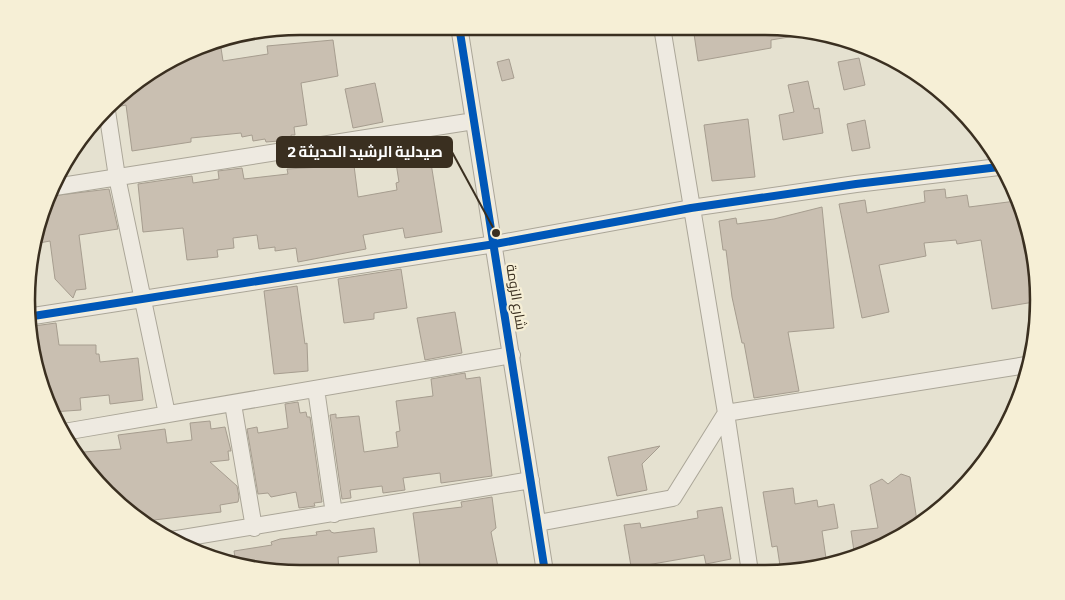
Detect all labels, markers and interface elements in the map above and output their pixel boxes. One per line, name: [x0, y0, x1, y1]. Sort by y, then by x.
callout: صيدلية الرشيد الحديثة 2: [277, 137, 452, 167]
text: صيدلية الرشيد الحديثة 2: [287, 143, 443, 161]
street label: شارع الزومة: [502, 263, 530, 331]

